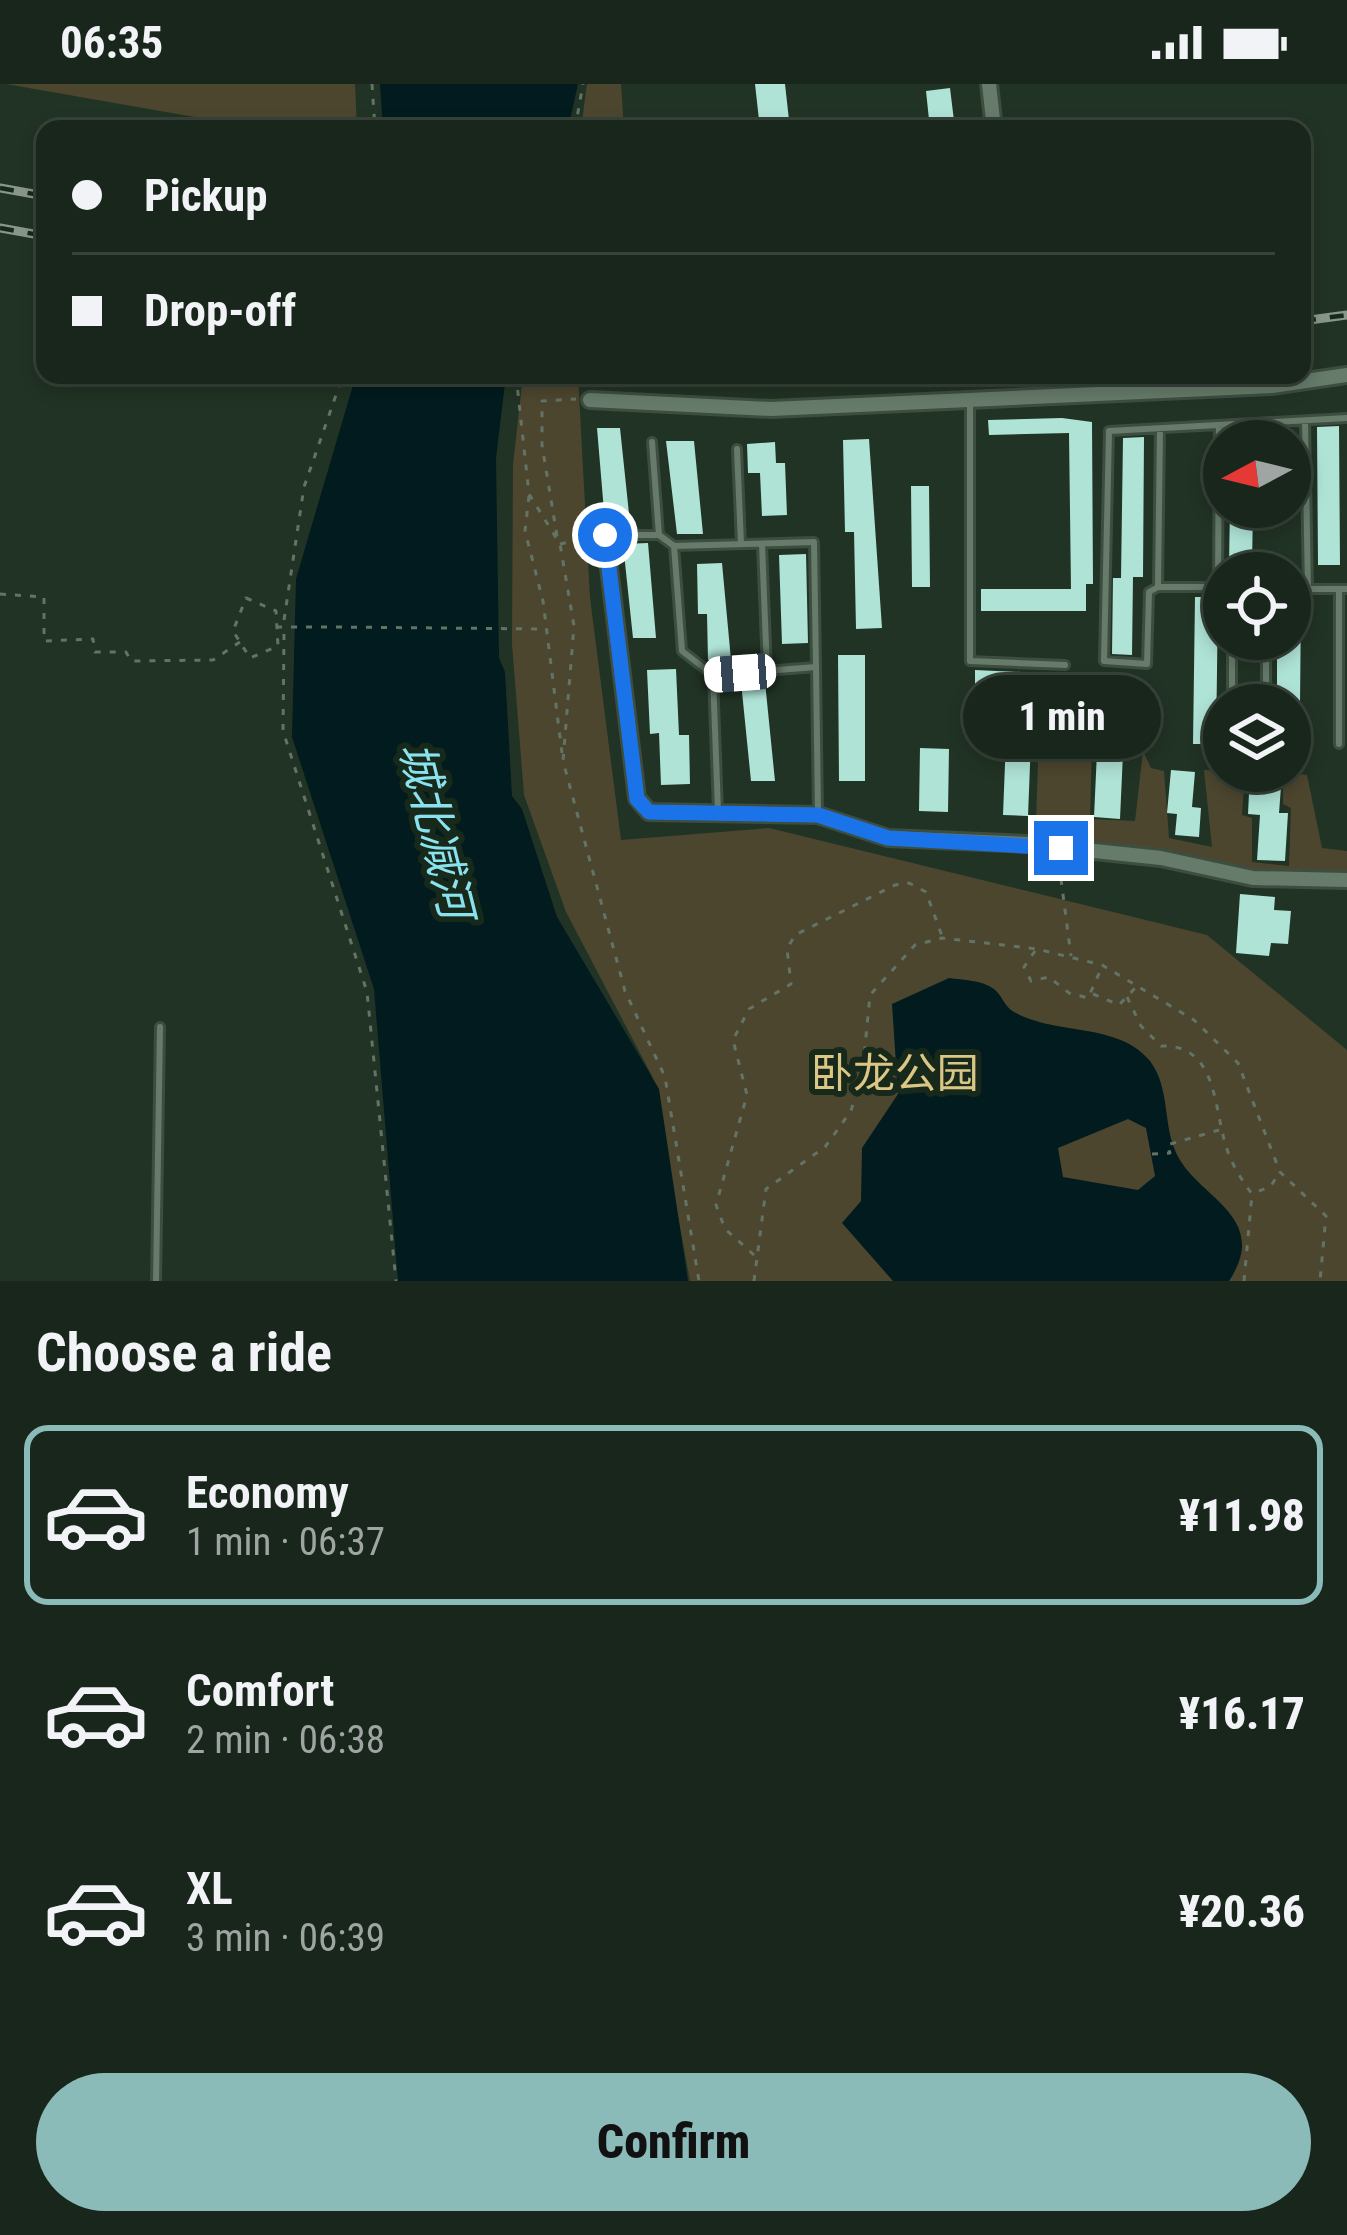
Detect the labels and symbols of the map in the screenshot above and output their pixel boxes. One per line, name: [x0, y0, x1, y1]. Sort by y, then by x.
north arrow: [1203, 420, 1311, 528]
route start: [578, 508, 632, 562]
car: [703, 653, 777, 693]
callout: 1 min: [962, 674, 1160, 758]
water label: 城北减河: [389, 736, 485, 931]
route end: [1034, 821, 1088, 875]
park label: 卧龙公园: [811, 1049, 979, 1098]

